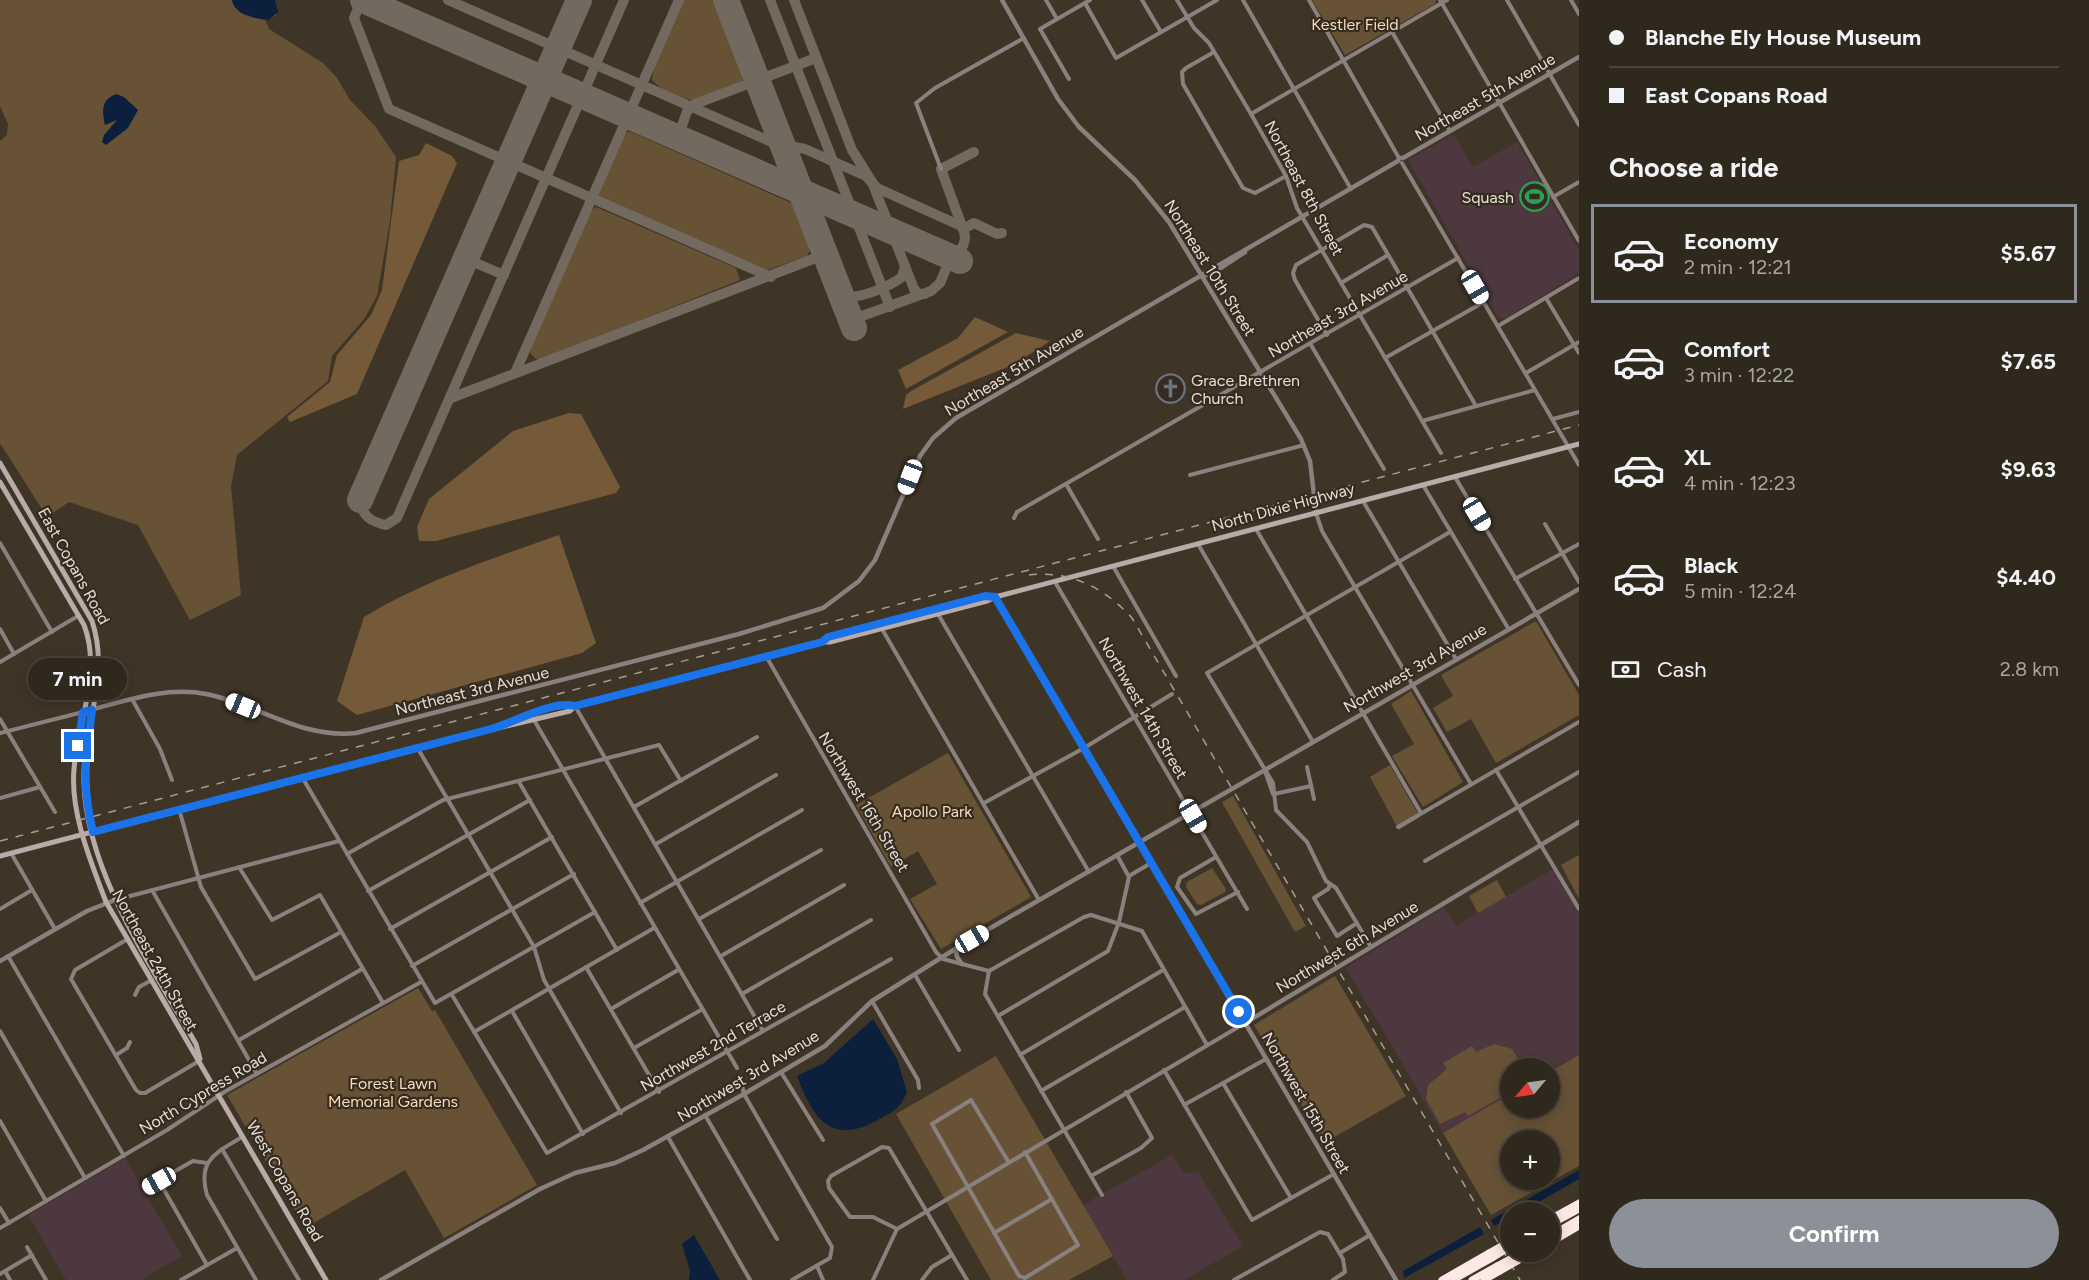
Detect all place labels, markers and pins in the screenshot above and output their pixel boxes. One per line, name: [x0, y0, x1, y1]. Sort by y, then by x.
sports icon: Squash: [1519, 181, 1551, 213]
place label: Squash: [1461, 188, 1514, 207]
place label: Grace Brethren Church: [1191, 371, 1300, 408]
church icon: Grace Brethren Church: [1154, 373, 1186, 405]

